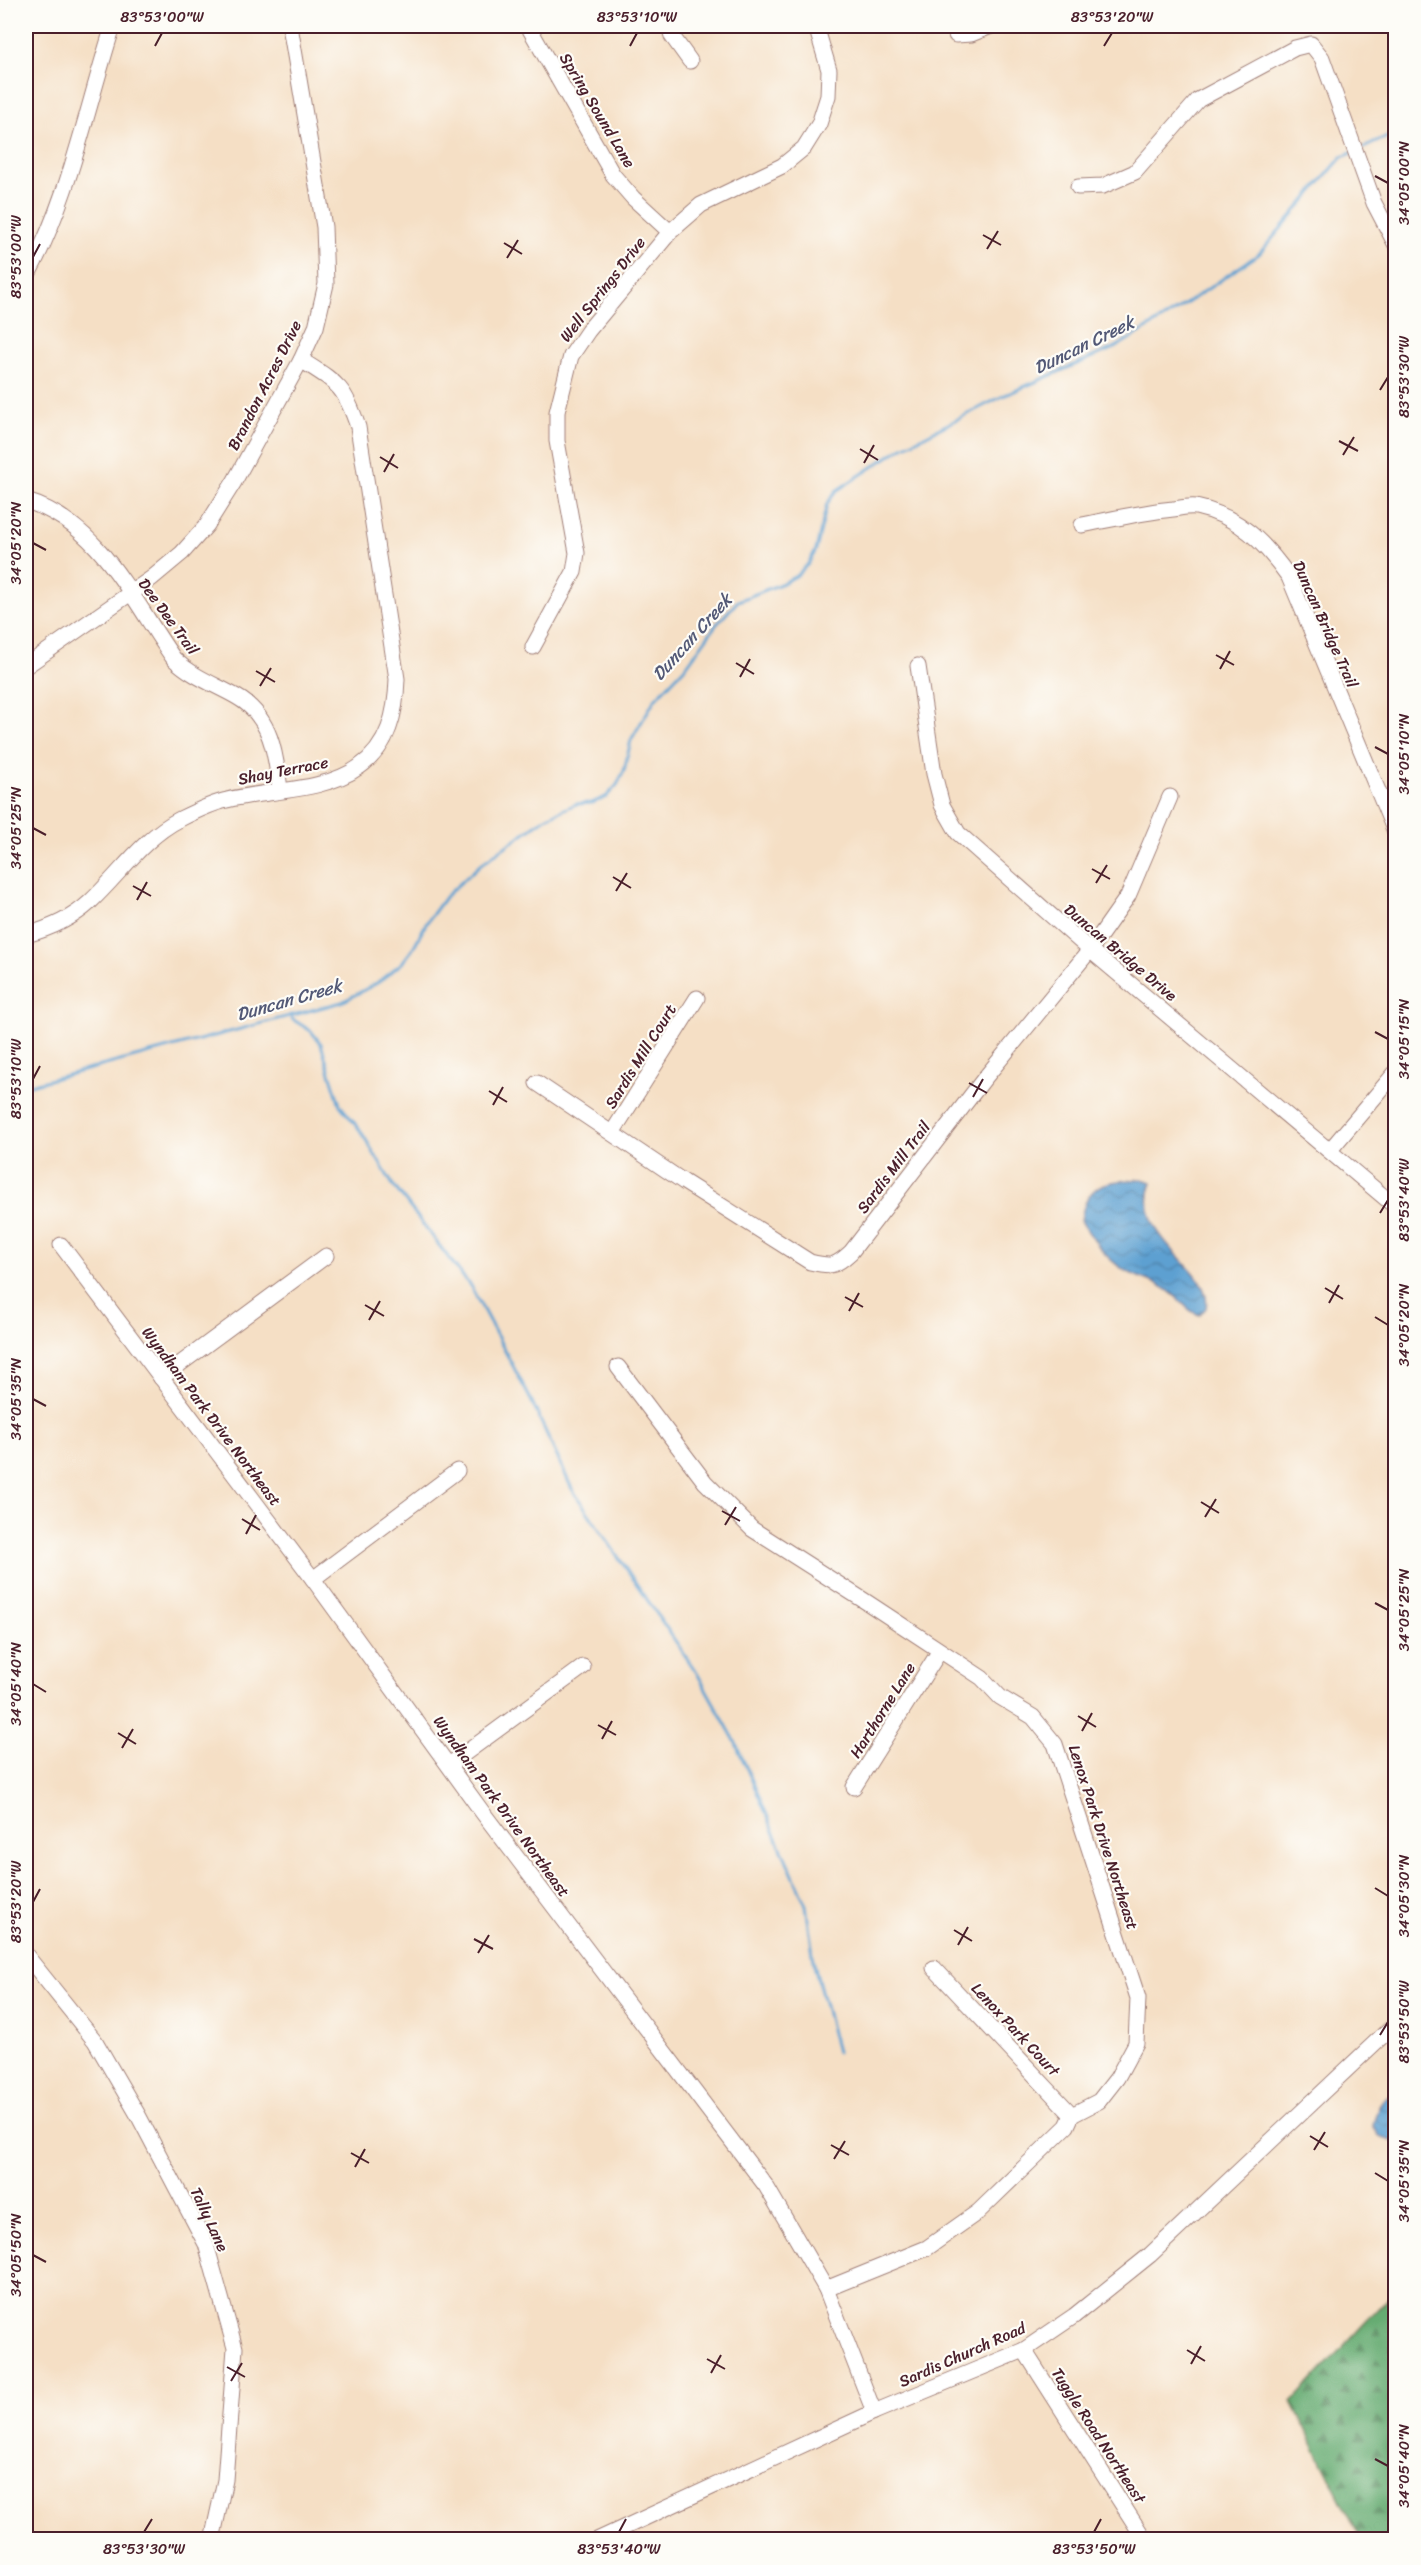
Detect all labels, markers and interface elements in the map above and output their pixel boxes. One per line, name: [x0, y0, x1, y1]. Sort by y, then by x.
text: 83°53'00"W: [120, 4, 204, 30]
text: 83°53'10"W: [597, 4, 678, 30]
text: 83°53'20"W: [1071, 4, 1154, 30]
street label: Spring Sound Lane: [552, 47, 644, 174]
text: 34°05'00"N: [1391, 140, 1417, 225]
text: 83°53'00"W: [3, 215, 29, 299]
street label: Well Springs Drive: [552, 230, 653, 349]
water label: Duncan Creek: [1028, 306, 1142, 383]
street label: Brandon Acres Drive: [219, 315, 310, 456]
text: 83°53'30"W: [1391, 335, 1417, 418]
text: 34°05'20"N: [3, 501, 29, 585]
street label: Duncan Bridge Trail: [1285, 556, 1367, 693]
street label: Dee Dee Trail: [130, 571, 207, 662]
water label: Duncan Creek: [644, 584, 742, 688]
text: 34°05'10"N: [1391, 713, 1417, 794]
street label: Shay Terrace: [235, 748, 331, 793]
text: 34°05'25"N: [3, 786, 29, 869]
street label: Duncan Bridge Drive: [1057, 896, 1184, 1009]
water label: Duncan Creek: [232, 969, 348, 1030]
street label: Sardis Mill Court: [597, 998, 684, 1114]
text: 34°05'15"N: [1391, 998, 1417, 1079]
text: 83°53'10"W: [3, 1038, 29, 1119]
street label: Sardis Mill Trail: [849, 1114, 938, 1220]
text: 83°53'40"W: [1391, 1158, 1417, 1242]
text: 34°05'20"N: [1391, 1283, 1417, 1367]
street label: Wyndham Park Drive Northeast: [134, 1320, 289, 1513]
text: 34°05'35"N: [3, 1357, 29, 1440]
text: 34°05'25"N: [1391, 1568, 1417, 1651]
text: 34°05'40"N: [3, 1642, 29, 1726]
street label: Harthorne Lane: [841, 1656, 924, 1764]
street label: Wyndham Park Drive Northeast: [425, 1709, 578, 1904]
street label: Lenox Park Drive Northeast: [1060, 1741, 1147, 1934]
text: 34°05'30"N: [1391, 1854, 1417, 1937]
text: 83°53'20"W: [3, 1860, 29, 1943]
street label: Lenox Park Court: [964, 1975, 1068, 2084]
text: 83°53'50"W: [1391, 1980, 1417, 2064]
text: 34°05'35"N: [1391, 2139, 1417, 2222]
street label: Tally Lane: [182, 2182, 237, 2257]
text: 34°05'50"N: [3, 2213, 29, 2297]
street label: Sardis Church Road: [894, 2313, 1032, 2395]
street label: Tuggle Road Northeast: [1043, 2361, 1154, 2510]
text: 34°05'40"N: [1391, 2424, 1417, 2508]
text: 83°53'30"W: [103, 2536, 186, 2562]
text: 83°53'40"W: [577, 2536, 661, 2562]
text: 83°53'50"W: [1052, 2536, 1136, 2562]

